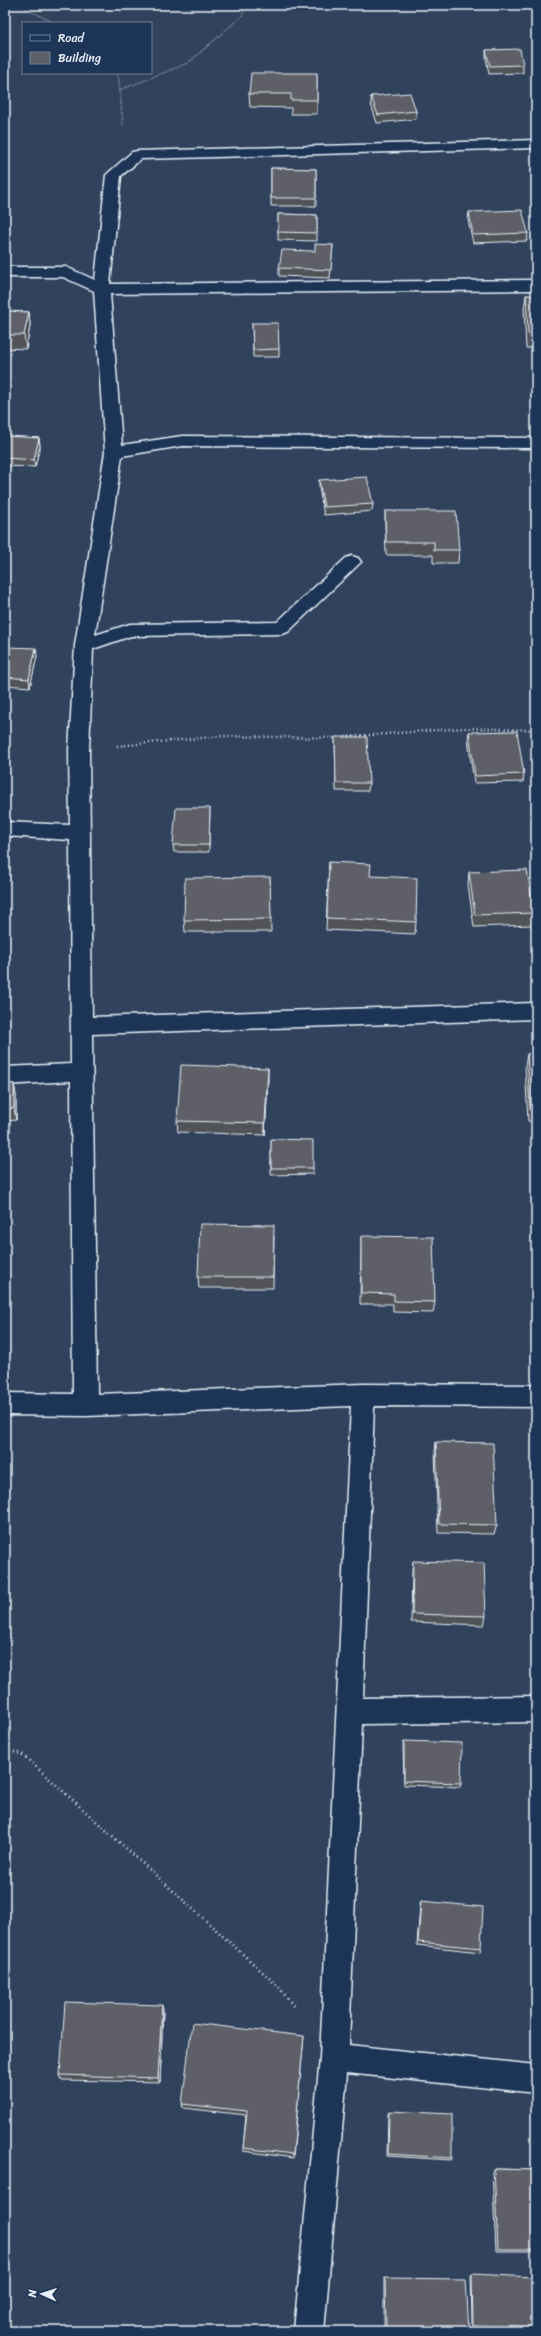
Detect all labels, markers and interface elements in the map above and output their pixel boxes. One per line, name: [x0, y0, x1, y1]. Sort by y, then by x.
legend: [22, 22, 152, 74]
text: Road: [58, 27, 85, 49]
text: Building: [58, 47, 101, 69]
north arrow: [22, 2274, 62, 2314]
text: N: [23, 2289, 42, 2299]

